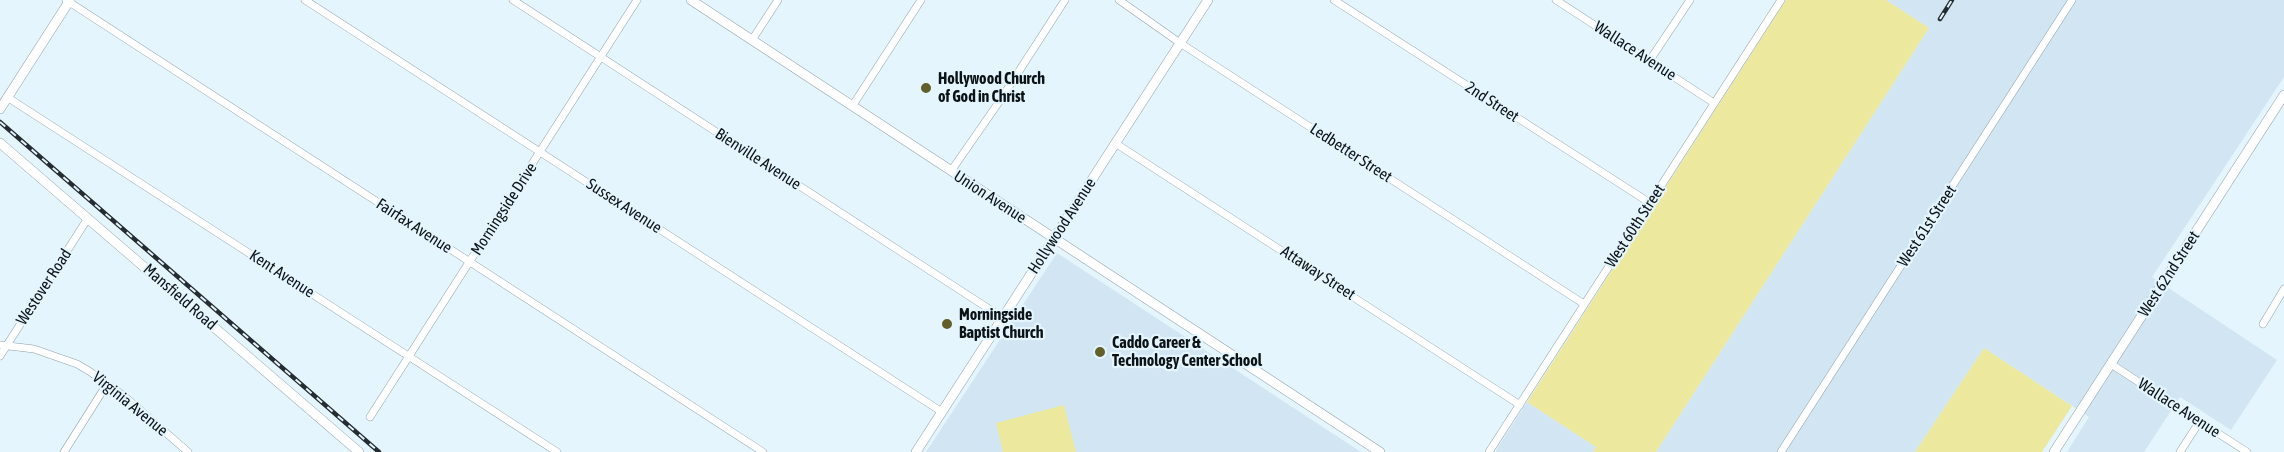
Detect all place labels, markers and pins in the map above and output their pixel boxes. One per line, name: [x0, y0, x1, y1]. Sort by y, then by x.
place label: Hollywood Church of God in Christ: [938, 69, 1045, 107]
marker: Hollywood Church of God in Christ: [919, 81, 933, 95]
place label: Morningside Baptist Church: [959, 305, 1043, 343]
marker: Morningside Baptist Church: [940, 317, 954, 331]
place label: Caddo Career & Technology Center School: [1112, 333, 1262, 371]
marker: Caddo Career & Technology Center School: [1093, 345, 1107, 359]

